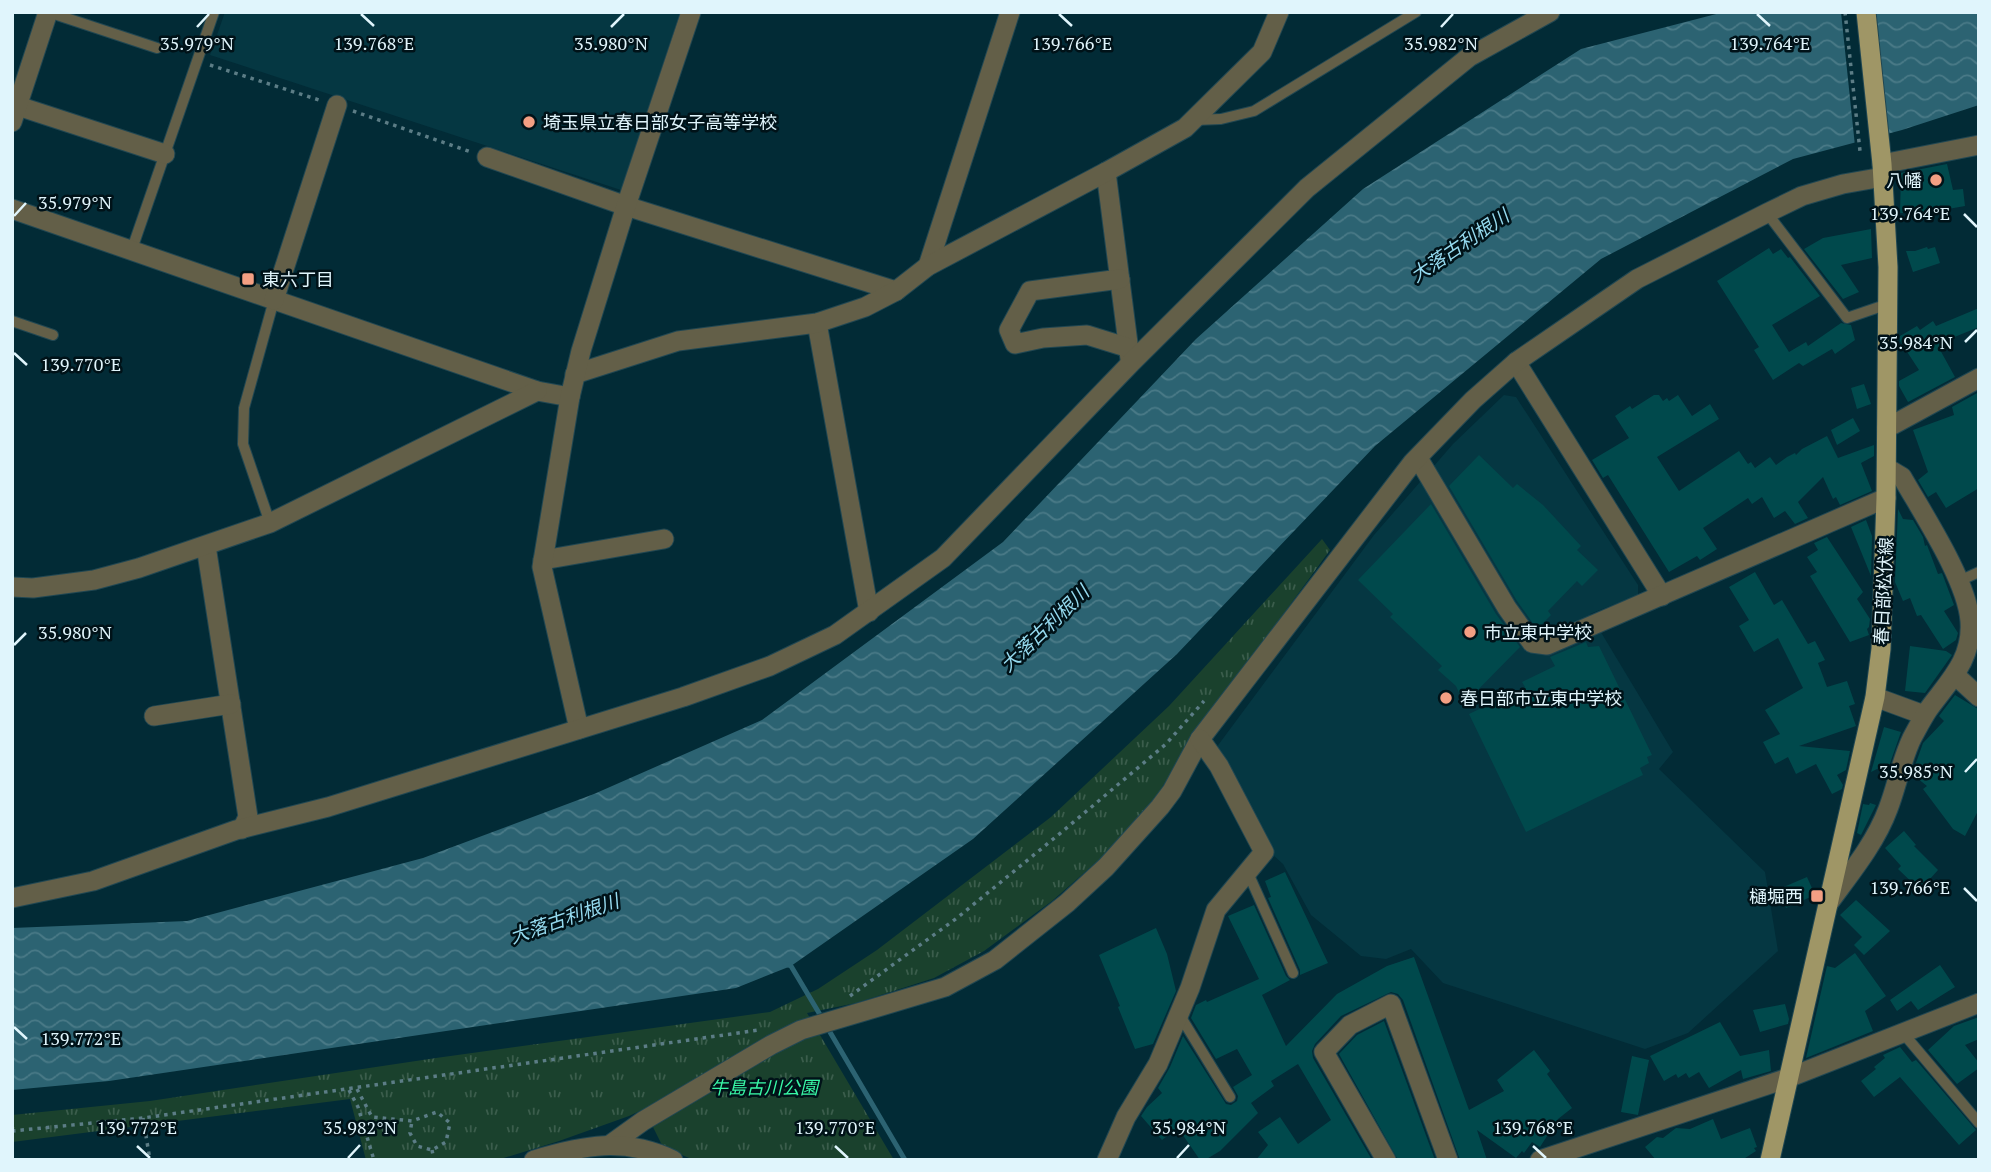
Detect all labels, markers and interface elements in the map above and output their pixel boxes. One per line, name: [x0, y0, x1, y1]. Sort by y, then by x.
text: 35.979°N: [160, 31, 234, 55]
text: 139.768°E: [334, 31, 414, 55]
text: 35.980°N: [574, 31, 648, 55]
text: 139.766°E: [1032, 31, 1112, 55]
text: 35.982°N: [1404, 31, 1478, 55]
text: 139.764°E: [1730, 31, 1810, 55]
place label: 埼玉県立春日部女子高等学校: [543, 110, 777, 134]
marker: 埼玉県立春日部女子高等学校: [521, 114, 537, 130]
place label: 八幡: [1886, 168, 1922, 192]
marker: 八幡: [1928, 172, 1944, 188]
text: 35.979°N: [38, 190, 112, 214]
text: 139.764°E: [1870, 201, 1950, 225]
water label: 大落古利根川: [1405, 202, 1515, 287]
place label: 東六丁目: [262, 267, 334, 291]
marker: 東六丁目: [240, 271, 256, 287]
text: 35.984°N: [1879, 330, 1953, 354]
text: 139.770°E: [41, 352, 121, 376]
street label: 春日部松伏線: [1868, 536, 1898, 646]
water label: 大落古利根川: [994, 578, 1095, 677]
text: 35.980°N: [38, 620, 112, 644]
place label: 市立東中学校: [1484, 620, 1592, 644]
marker: 市立東中学校: [1462, 624, 1478, 640]
place label: 春日部市立東中学校: [1460, 686, 1622, 710]
marker: 春日部市立東中学校: [1438, 690, 1454, 706]
text: 35.985°N: [1879, 759, 1953, 783]
text: 139.766°E: [1870, 875, 1950, 899]
place label: 樋堀西: [1749, 884, 1803, 908]
water label: 大落古利根川: [506, 887, 624, 948]
marker: 樋堀西: [1809, 888, 1825, 904]
text: 139.772°E: [41, 1026, 121, 1050]
park label: 牛島古川公園: [710, 1075, 821, 1099]
text: 139.772°E: [97, 1115, 177, 1139]
text: 35.982°N: [323, 1115, 397, 1139]
text: 139.770°E: [795, 1115, 875, 1139]
text: 35.984°N: [1152, 1115, 1226, 1139]
text: 139.768°E: [1493, 1115, 1573, 1139]

